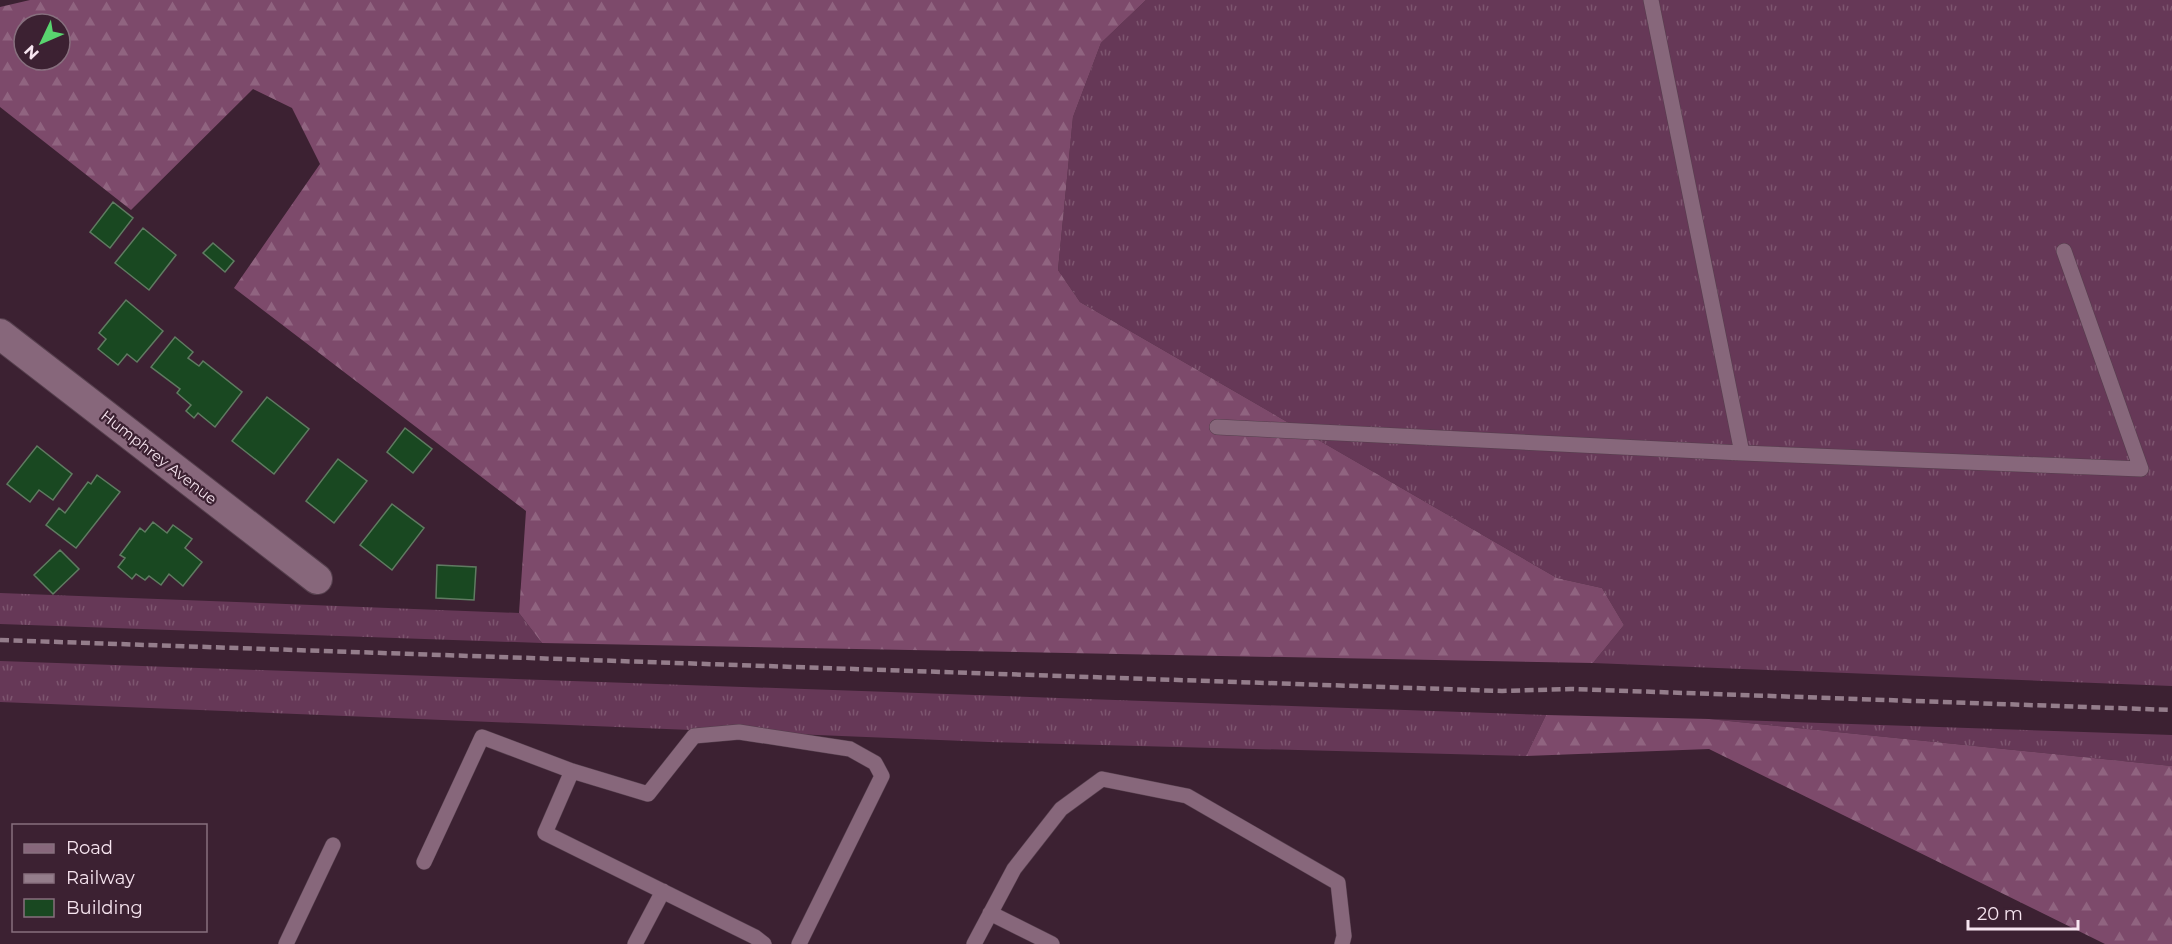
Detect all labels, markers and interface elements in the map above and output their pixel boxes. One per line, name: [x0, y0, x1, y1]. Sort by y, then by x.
north arrow: [12, 12, 72, 72]
text: N: [20, 41, 43, 63]
street label: Humphrey Avenue: [97, 406, 221, 508]
legend: [12, 824, 207, 932]
text: Road: [66, 837, 113, 859]
text: Railway: [66, 867, 135, 889]
scale bar: [1968, 893, 2078, 931]
text: Building: [66, 897, 143, 919]
text: 20 m: [1977, 903, 2023, 925]

